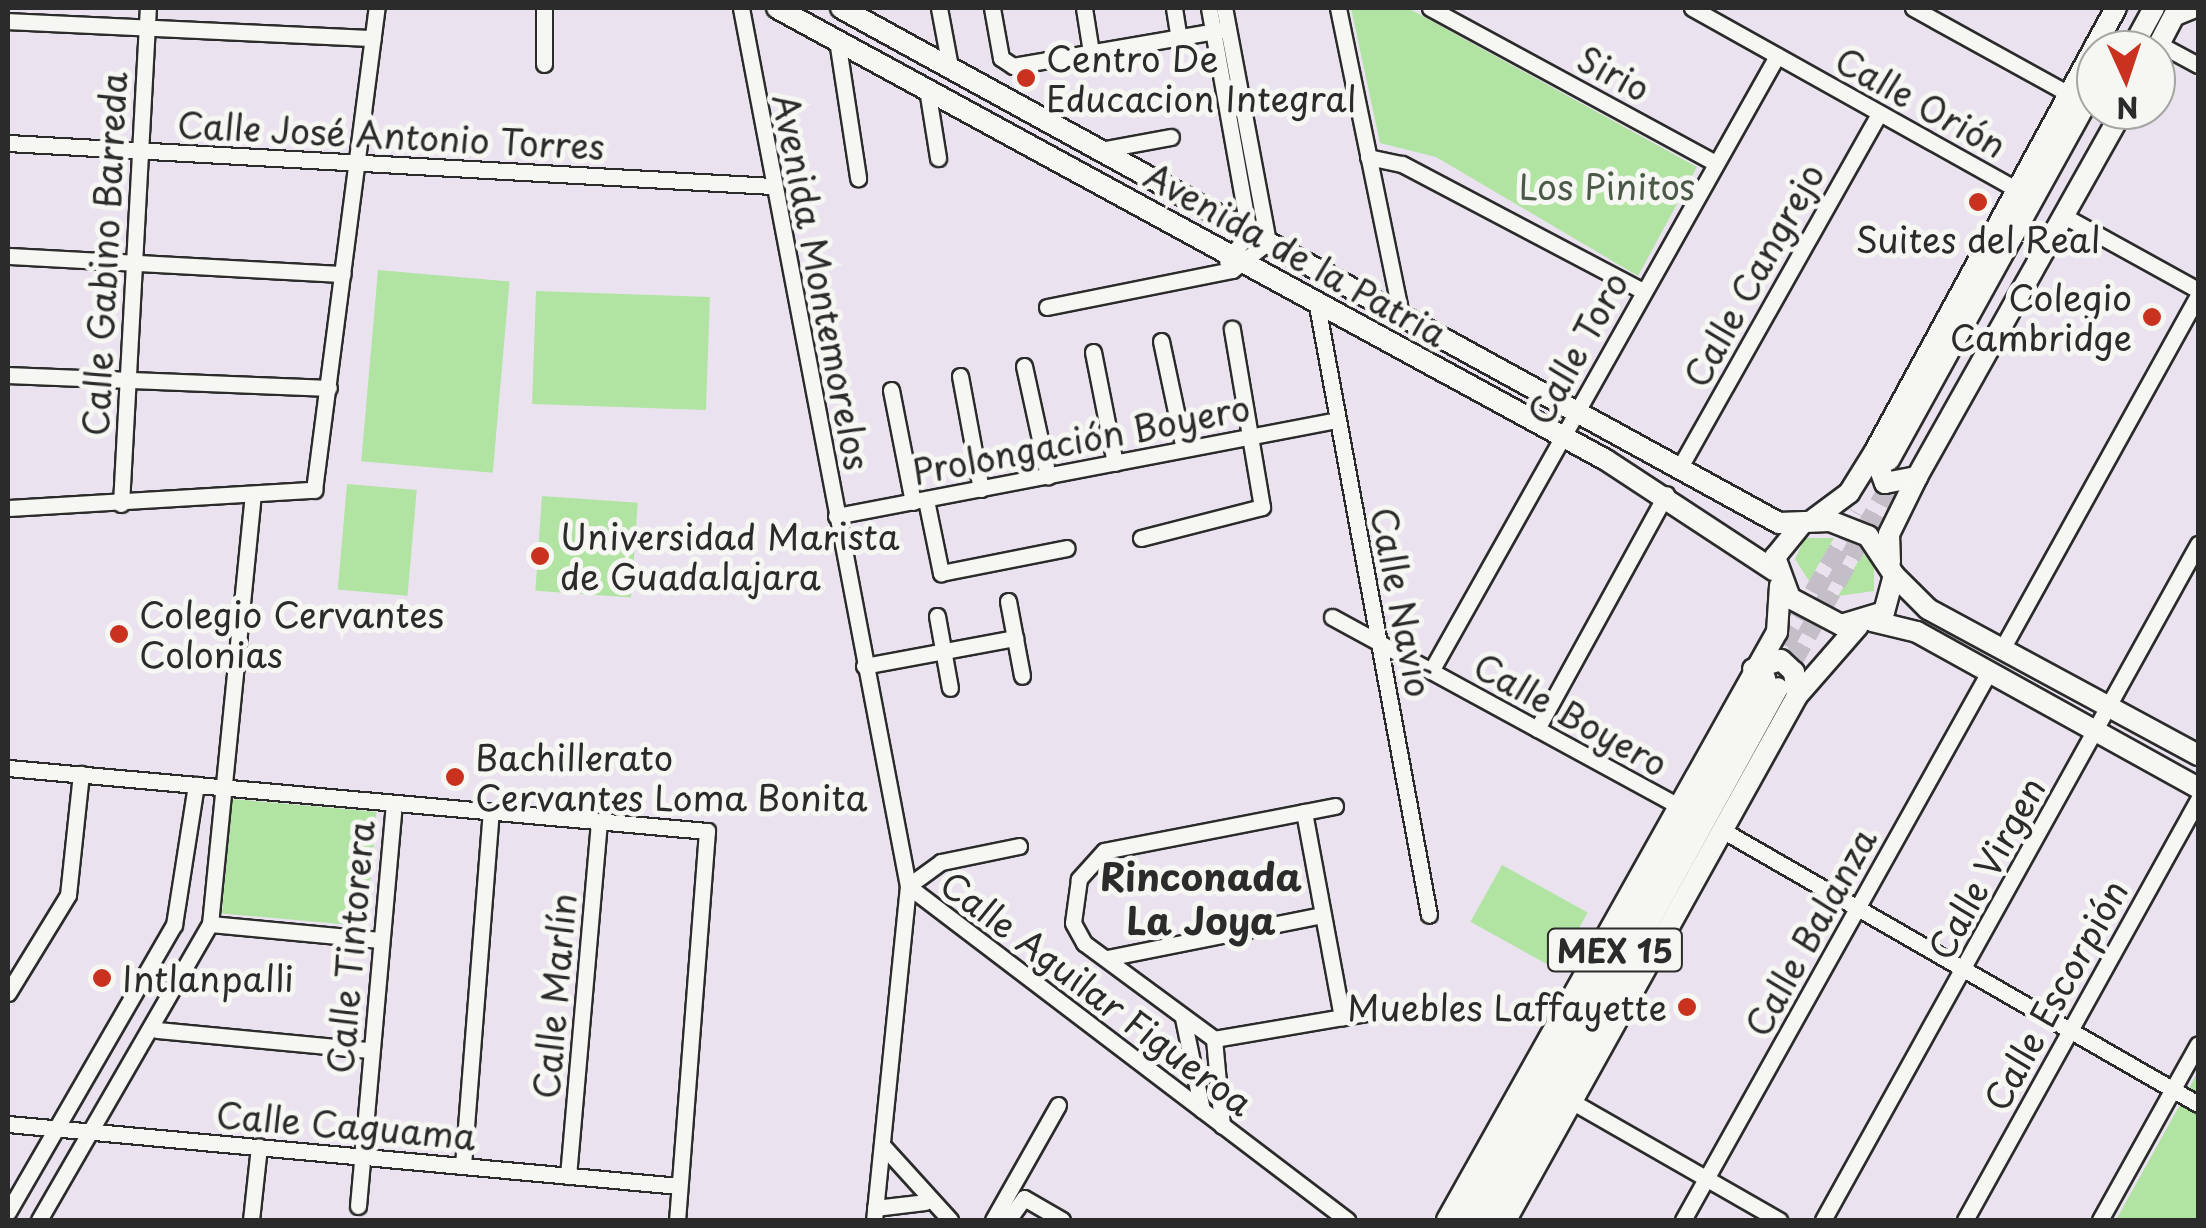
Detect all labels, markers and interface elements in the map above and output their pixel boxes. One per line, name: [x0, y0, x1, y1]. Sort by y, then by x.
north arrow: [2076, 30, 2176, 130]
place label: Centro De Educacion Integral: [1046, 37, 1358, 119]
street label: Sirio: [1571, 37, 1657, 109]
street label: Calle Orión: [1827, 37, 2015, 167]
marker: Centro De Educacion Integral: [1015, 67, 1037, 89]
street label: Calle Gabino Barreda: [74, 71, 134, 437]
text: N: [2115, 86, 2140, 131]
street label: Avenida Montemorelos: [765, 91, 879, 473]
street label: Calle José Antonio Torres: [175, 103, 607, 167]
street label: Avenida de la Patria: [1137, 153, 1455, 355]
street label: Calle Cangrejo: [1674, 156, 1832, 394]
park label: Los Pinitos: [1517, 165, 1697, 207]
marker: Suites del Real: [1967, 191, 1989, 213]
place label: Suites del Real: [1855, 218, 2101, 260]
street label: Calle Toro: [1518, 264, 1636, 432]
place label: Colegio Cambridge: [1950, 276, 2132, 358]
marker: Colegio Cambridge: [2141, 306, 2163, 328]
street label: Prolongación Boyero: [909, 386, 1253, 492]
street label: Calle Navío: [1363, 503, 1441, 701]
place label: Universidad Marista de Guadalajara: [560, 515, 899, 597]
marker: Universidad Marista de Guadalajara: [529, 545, 551, 567]
place label: Colegio Cervantes Colonias: [139, 593, 445, 675]
marker: Colegio Cervantes Colonias: [108, 623, 130, 645]
street label: Calle Boyero: [1467, 644, 1675, 784]
place label: Bachillerato Cervantes Loma Bonita: [475, 736, 871, 818]
marker: Bachillerato Cervantes Loma Bonita: [444, 766, 466, 788]
street label: Calle Virgen: [1918, 769, 2054, 967]
street label: Calle Tintorera: [318, 818, 382, 1076]
street label: Calle Balanza: [1735, 820, 1885, 1044]
district label: Rinconada La Joya: [1100, 853, 1302, 942]
street label: Calle Aguilar Figueroa: [933, 862, 1261, 1124]
street label: Calle Escorpión: [1974, 872, 2136, 1118]
street label: Calle Marlín: [524, 891, 584, 1101]
road number: MEX 15: [1545, 923, 1685, 977]
place label: Intlanpalli: [122, 957, 294, 999]
marker: Intlanpalli: [91, 967, 113, 989]
place label: Muebles Laffayette: [1345, 986, 1667, 1028]
marker: Muebles Laffayette: [1676, 996, 1698, 1018]
street label: Calle Caguama: [214, 1093, 478, 1157]

